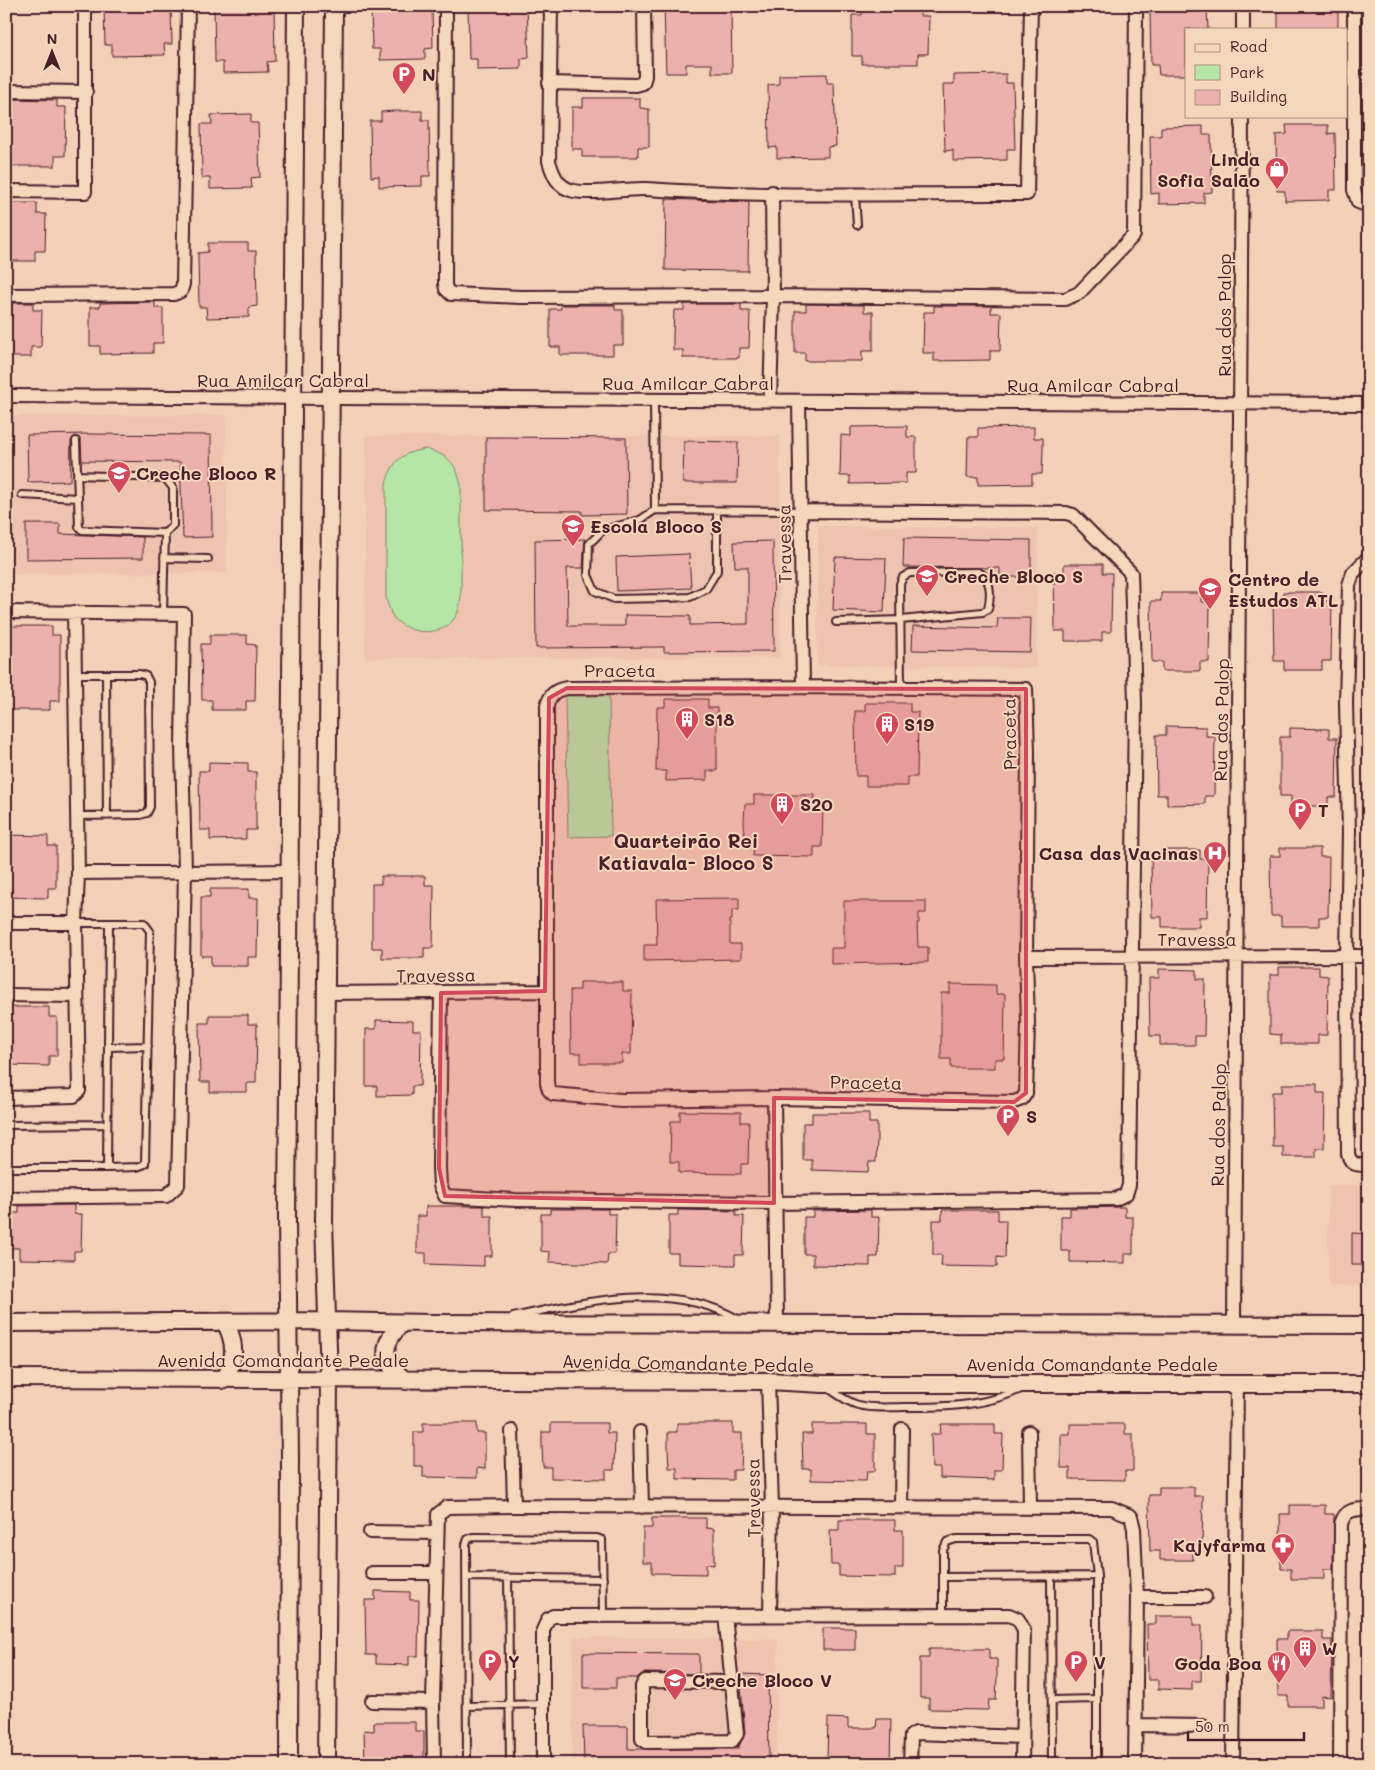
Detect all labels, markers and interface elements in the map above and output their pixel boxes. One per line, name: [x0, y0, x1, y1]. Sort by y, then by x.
north arrow: [28, 28, 78, 78]
legend: [1185, 28, 1348, 118]
text: N: [47, 29, 57, 48]
text: Road: [1230, 36, 1267, 56]
parking icon: N: [391, 61, 417, 95]
place label: N: [422, 62, 436, 86]
text: Park: [1230, 62, 1264, 82]
text: Building: [1230, 86, 1287, 106]
place label: Linda Sofia Salão: [1157, 147, 1260, 192]
shop icon: Linda Sofia Salão: [1264, 156, 1290, 190]
street label: Rua dos Palop: [1212, 253, 1236, 377]
street label: Rua Amilcar Cabral: [197, 368, 369, 392]
street label: Rua Amilcar Cabral: [602, 371, 774, 395]
street label: Rua Amilcar Cabral: [1007, 373, 1179, 397]
school or university icon: Creche Bloco R: [106, 460, 132, 494]
place label: Creche Bloco R: [136, 461, 276, 485]
street label: Travessa: [771, 504, 797, 584]
school or university icon: Escola Bloco S: [560, 513, 586, 547]
place label: Escola Bloco S: [590, 514, 722, 538]
school or university icon: Creche Bloco S: [914, 563, 940, 597]
place label: Creche Bloco S: [944, 564, 1083, 588]
place label: Centro de Estudos ATL: [1228, 567, 1338, 612]
school or university icon: Centro de Estudos ATL: [1197, 576, 1223, 610]
street label: Praceta: [584, 658, 656, 682]
street label: Rua dos Palop: [1208, 658, 1234, 782]
street label: Praceta: [996, 698, 1022, 770]
building icon: S18: [674, 706, 700, 740]
place label: S18: [704, 707, 734, 731]
building icon: S19: [874, 711, 900, 745]
place label: S19: [904, 712, 934, 736]
building icon: S20: [769, 791, 795, 825]
place label: S20: [800, 792, 833, 816]
parking icon: T: [1287, 797, 1313, 831]
place label: T: [1318, 798, 1329, 822]
district label: Quarteirão Rei Katiavala- Bloco S: [598, 828, 774, 875]
hospital icon: Casa das Vacinas: [1202, 840, 1228, 874]
place label: Casa das Vacinas: [1039, 841, 1198, 865]
street label: Travessa: [1157, 927, 1237, 951]
street label: Travessa: [396, 962, 476, 988]
street label: Rua dos Palop: [1205, 1063, 1231, 1187]
street label: Praceta: [830, 1069, 902, 1095]
parking icon: S: [995, 1103, 1021, 1137]
place label: S: [1026, 1104, 1037, 1128]
street label: Avenida Comandante Pedale: [157, 1348, 409, 1372]
street label: Avenida Comandante Pedale: [562, 1349, 814, 1377]
street label: Avenida Comandante Pedale: [966, 1352, 1218, 1376]
street label: Travessa: [740, 1458, 766, 1538]
pharmacy icon: Kajyfarma: [1270, 1532, 1296, 1566]
place label: Kajyfarma: [1173, 1533, 1266, 1557]
building icon: W: [1292, 1635, 1318, 1669]
place label: W: [1322, 1636, 1337, 1660]
parking icon: Y: [477, 1648, 503, 1682]
place label: Y: [508, 1649, 520, 1673]
parking icon: V: [1063, 1649, 1089, 1683]
place label: V: [1094, 1650, 1106, 1674]
restaurant icon: Goda Boa: [1266, 1650, 1292, 1684]
place label: Goda Boa: [1174, 1651, 1262, 1675]
school or university icon: Creche Bloco V: [662, 1667, 688, 1701]
place label: Creche Bloco V: [692, 1668, 832, 1692]
scale bar: [1188, 1710, 1304, 1742]
text: 50 m: [1195, 1716, 1230, 1736]

